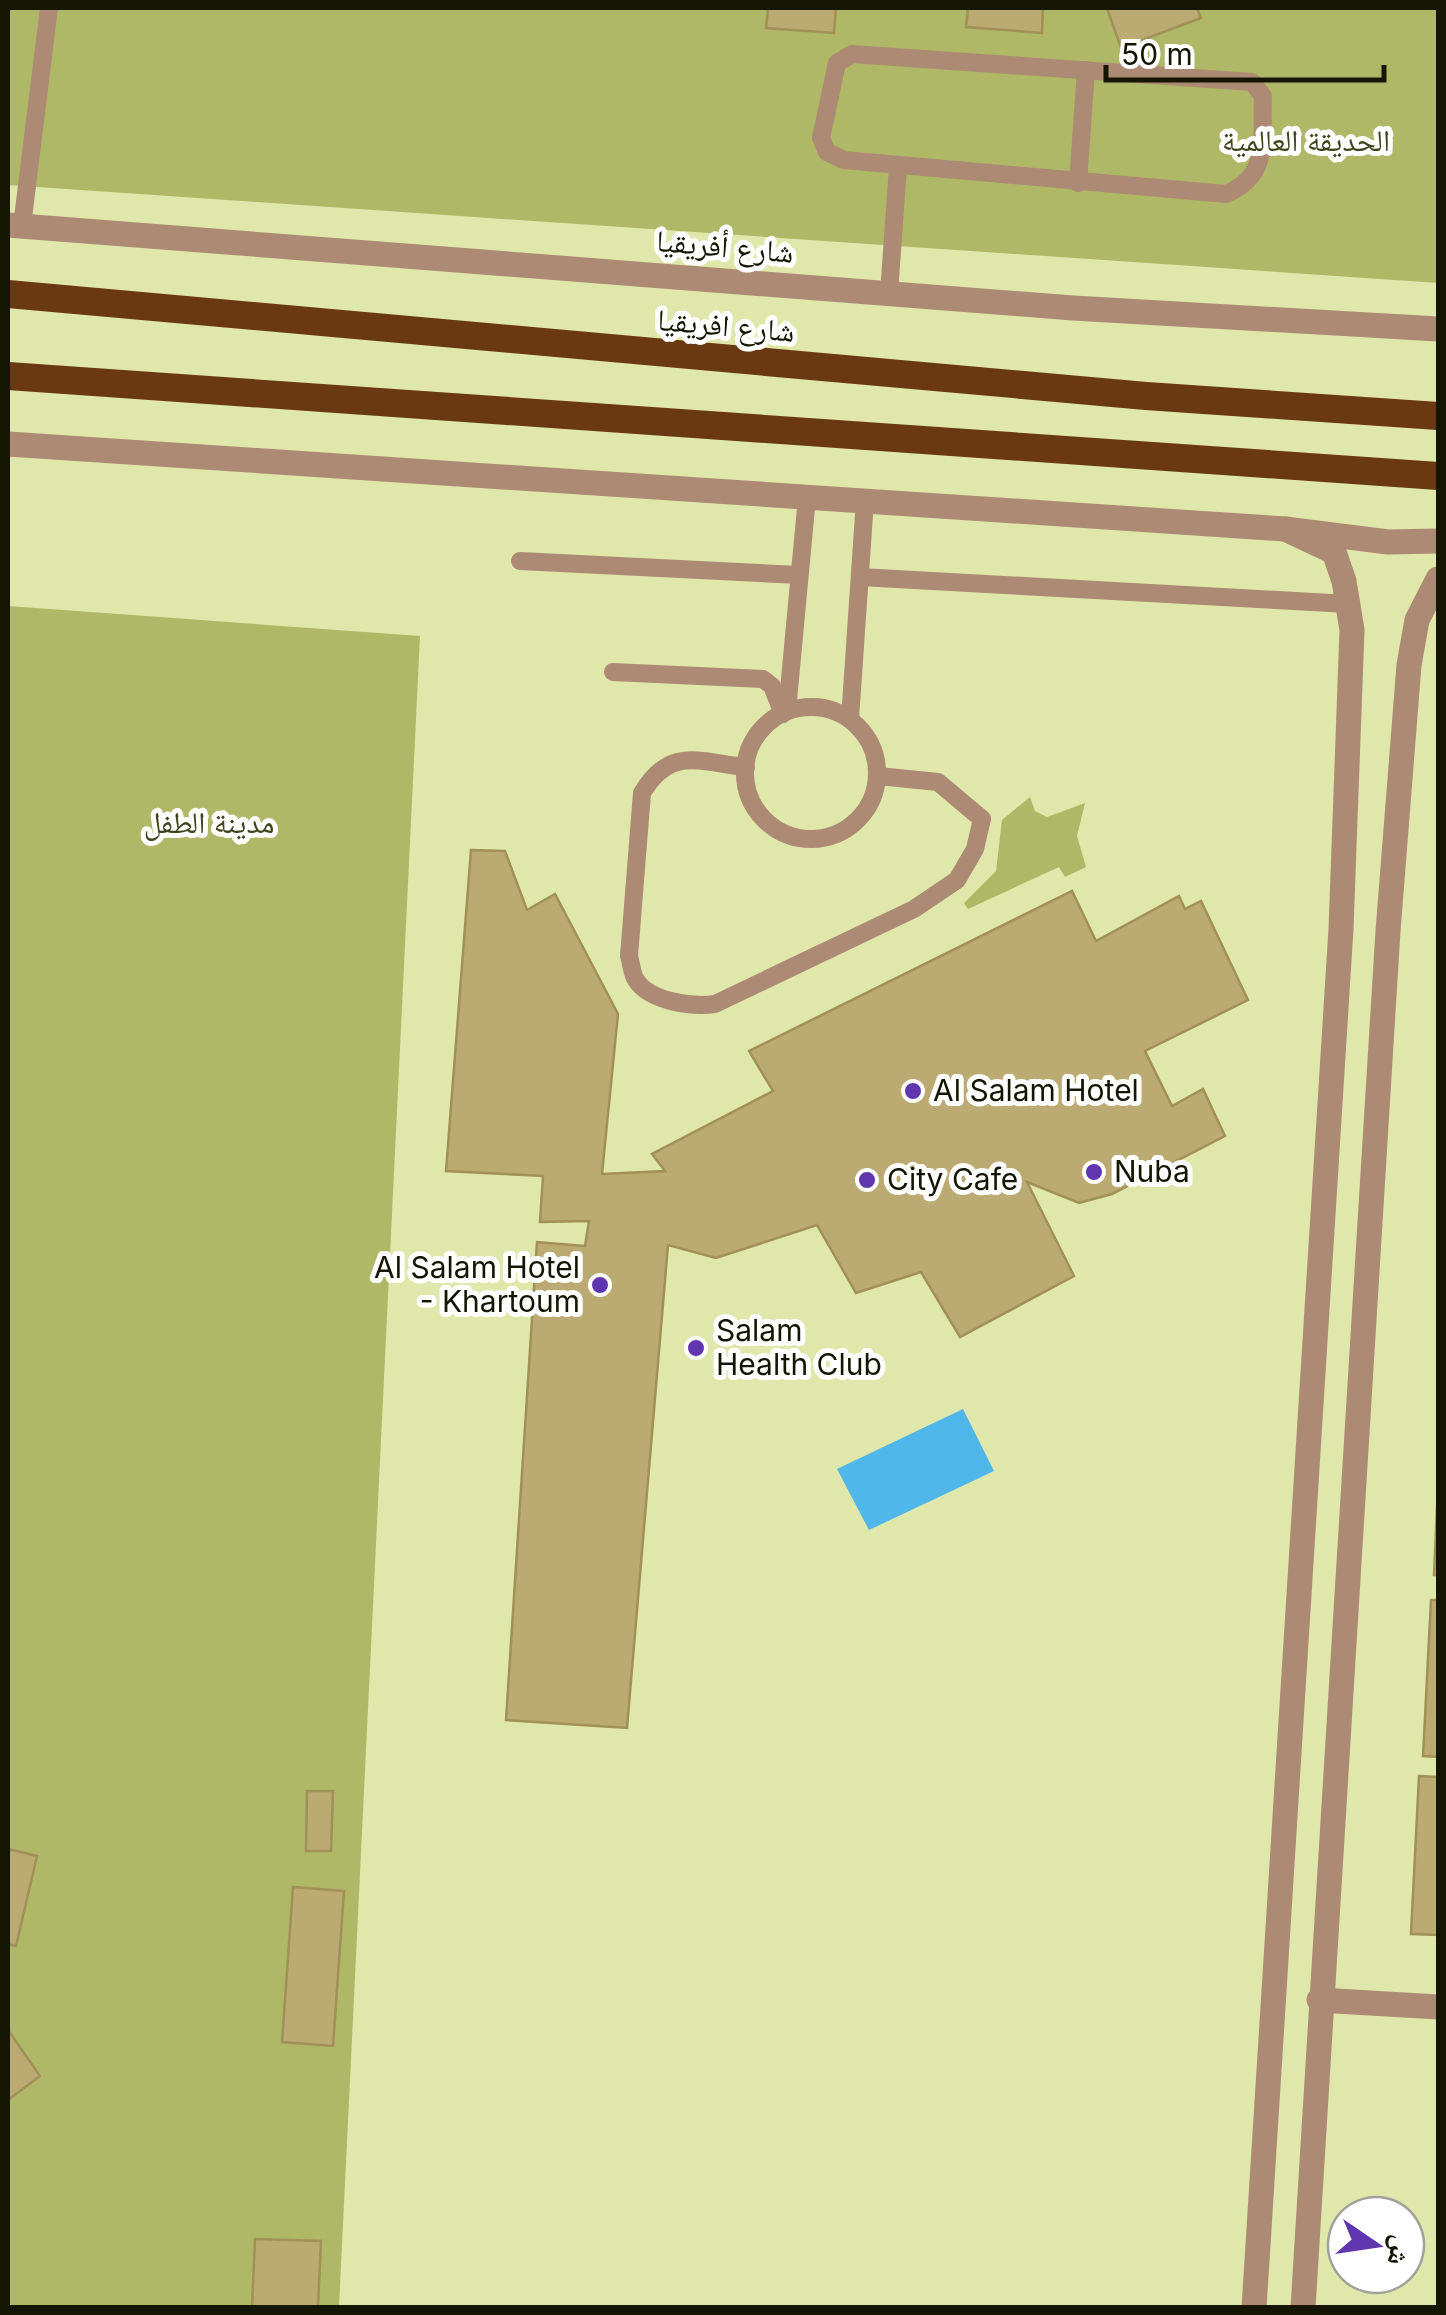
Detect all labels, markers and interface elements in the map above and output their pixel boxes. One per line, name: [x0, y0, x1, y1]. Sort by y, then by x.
scale bar: [1106, 20, 1384, 82]
text: 50 m: [1121, 36, 1193, 72]
park label: الحديقة العالمية: [1222, 122, 1390, 158]
street label: شارع أفريقيا: [655, 222, 795, 272]
street label: شارع افريقيا: [656, 301, 796, 351]
park label: مدينة الطفل: [144, 804, 274, 841]
place label: Al Salam Hotel: [933, 1072, 1139, 1108]
marker: Al Salam Hotel: [902, 1080, 924, 1102]
place label: Nuba: [1114, 1153, 1190, 1189]
place label: City Cafe: [887, 1161, 1018, 1197]
marker: Nuba: [1083, 1161, 1105, 1183]
marker: City Cafe: [856, 1169, 878, 1191]
place label: Al Salam Hotel - Khartoum: [374, 1249, 580, 1319]
marker: Al Salam Hotel - Khartoum: [589, 1274, 611, 1296]
place label: Salam Health Club: [716, 1312, 882, 1382]
marker: Salam Health Club: [685, 1337, 707, 1359]
north arrow: [1326, 2195, 1426, 2295]
text: ش: [1380, 2232, 1420, 2269]

